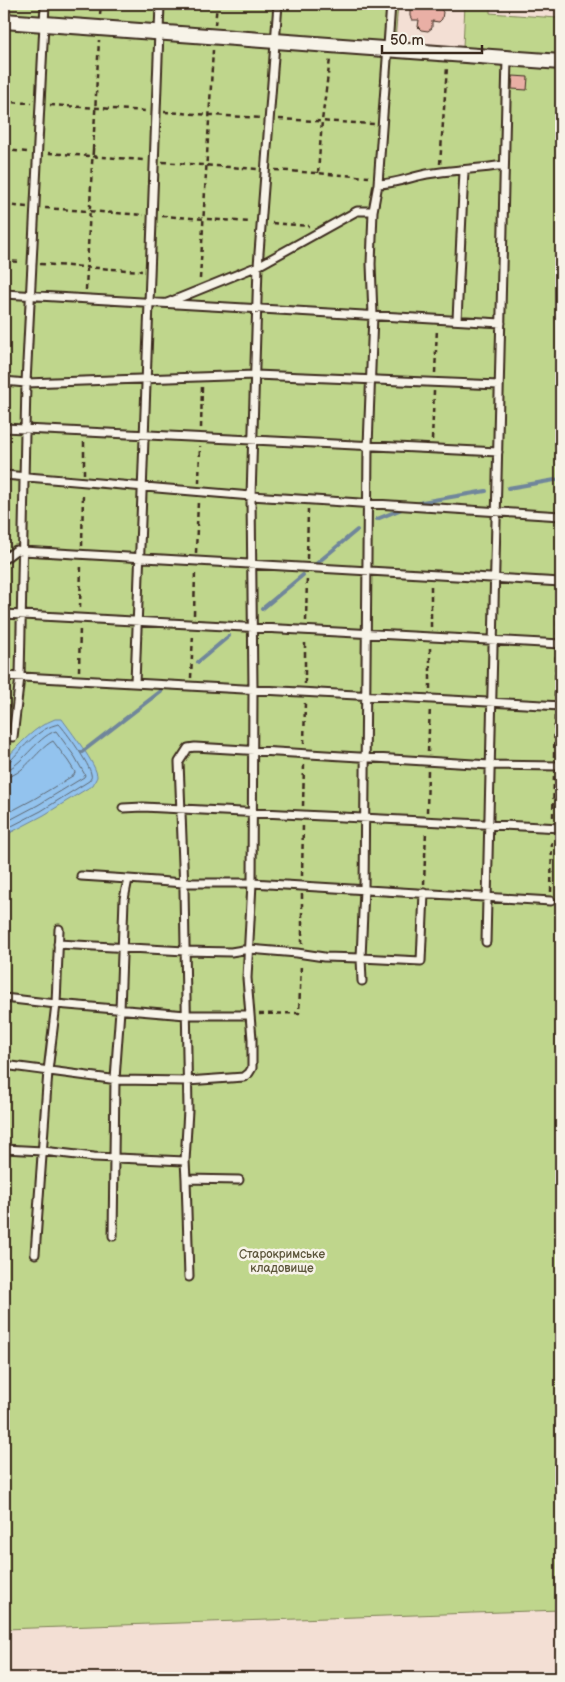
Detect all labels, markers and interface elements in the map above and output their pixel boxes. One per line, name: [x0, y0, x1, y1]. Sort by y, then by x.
scale bar: [382, 22, 482, 54]
text: 50 m: [390, 31, 424, 50]
park label: Старокримське кладовище: [239, 1247, 325, 1276]

